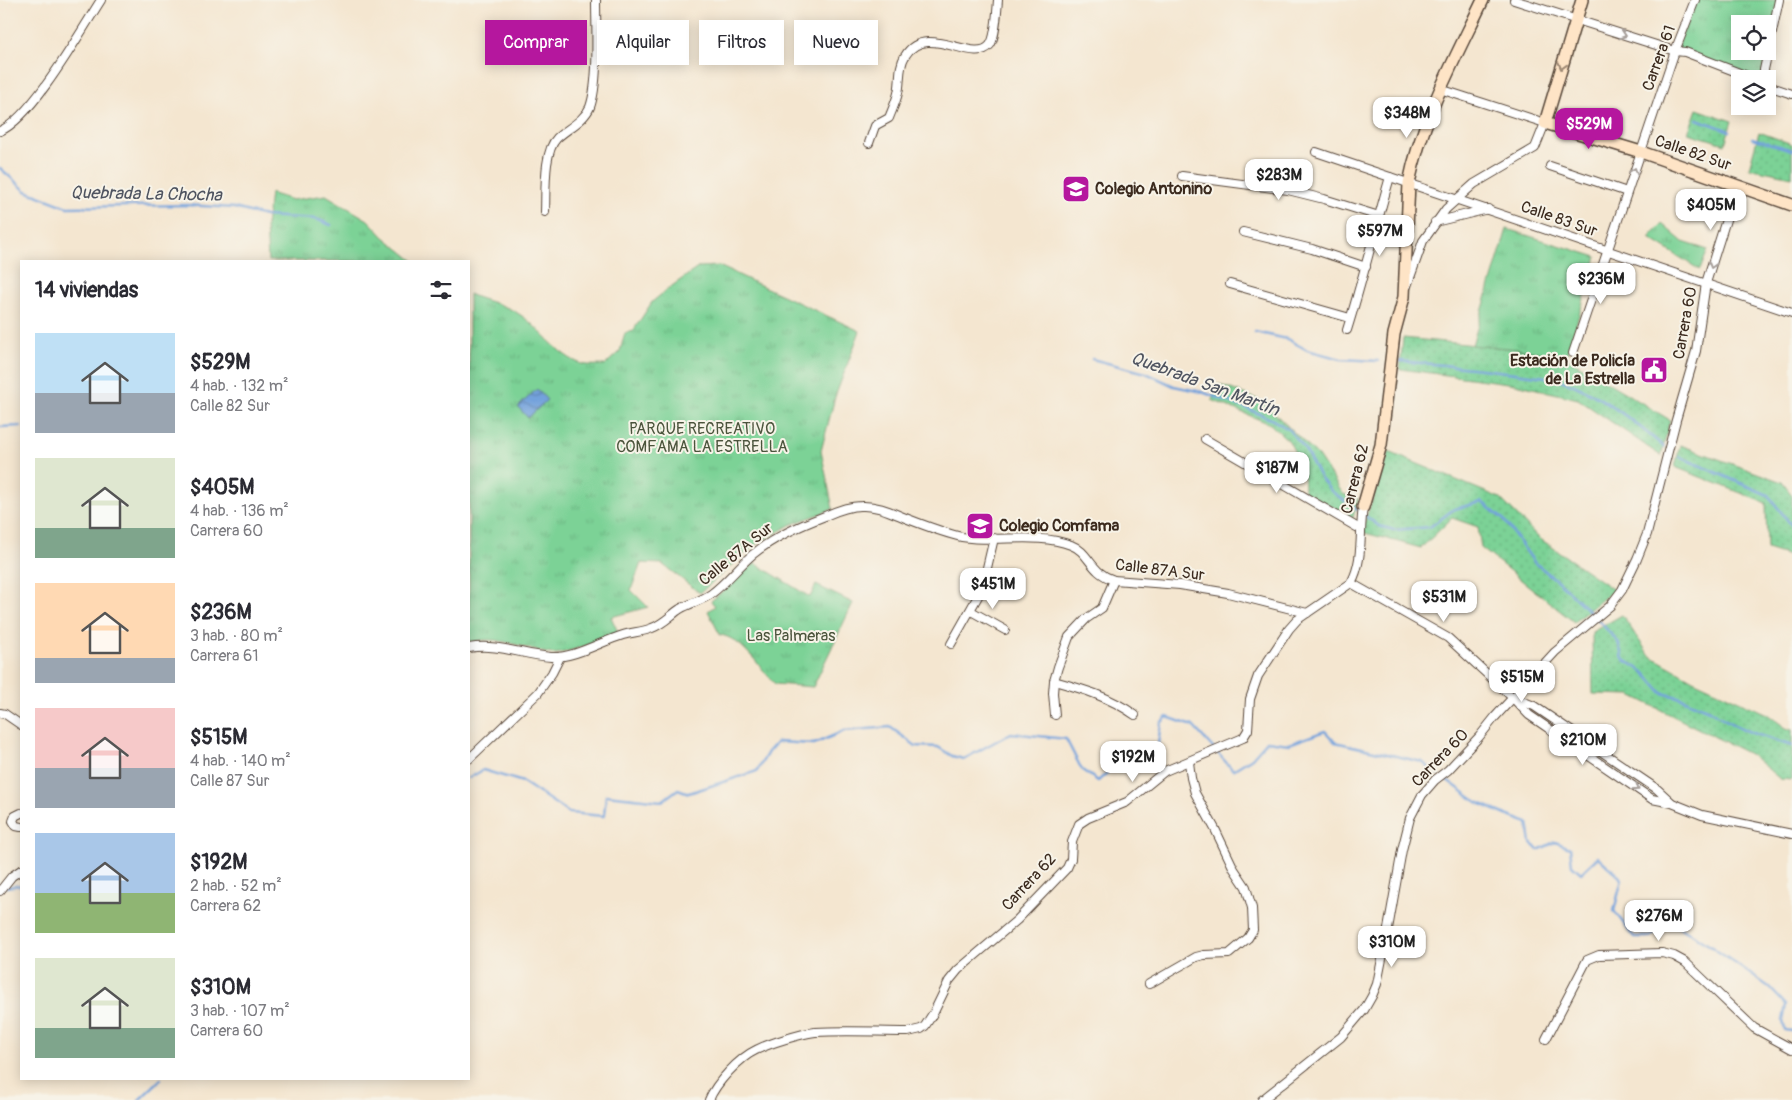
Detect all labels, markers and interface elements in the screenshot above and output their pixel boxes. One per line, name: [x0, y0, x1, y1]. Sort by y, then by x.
map controls: [1731, 15, 1776, 115]
button: locate: [1731, 15, 1776, 60]
chip: Comprar: [485, 20, 587, 65]
chip: Alquilar: [597, 20, 689, 65]
chip: Filtros: [699, 20, 784, 65]
chip: Nuevo: [794, 20, 878, 65]
street label: Carrera 61: [1638, 22, 1680, 94]
one-way arrow: [1618, 29, 1626, 39]
one-way arrow: [1558, 62, 1568, 70]
button: layers: [1731, 70, 1776, 115]
pin: $348M: [1372, 96, 1442, 139]
text: $348M: [1384, 103, 1430, 123]
pin: $529M: [1554, 108, 1624, 150]
text: $529M: [1566, 114, 1612, 134]
street label: Calle 82 Sur: [1652, 131, 1734, 176]
pin: $283M: [1244, 158, 1314, 201]
text: $283M: [1256, 165, 1302, 185]
one-way arrow: [1628, 167, 1638, 175]
school or university icon: Colegio Antonino: [1061, 174, 1091, 204]
place label: Colegio Antonino: [1095, 179, 1212, 199]
water label: Quebrada La Chocha: [70, 181, 223, 207]
pin: $405M: [1676, 188, 1746, 231]
text: $405M: [1686, 195, 1736, 215]
street label: Calle 83 Sur: [1518, 197, 1600, 242]
pin: $597M: [1345, 214, 1415, 257]
text: $597M: [1357, 221, 1403, 241]
one-way arrow: [1708, 260, 1718, 269]
pin: $236M: [1566, 262, 1636, 305]
text: $236M: [1578, 269, 1624, 289]
icon: filters: [427, 276, 455, 304]
text: 14 viviendas: [35, 277, 138, 304]
street label: Carrera 60: [1669, 285, 1701, 361]
water label: Quebrada San Martín: [1128, 346, 1283, 422]
text: $529M: [190, 349, 250, 376]
place label: Estación de Policía de La Estrella: [1510, 351, 1636, 389]
icon: home: [75, 353, 135, 413]
public building icon: Estación de Policía de La Estrella: [1639, 355, 1669, 385]
text: 4 hab. · 132 m²: [190, 376, 288, 396]
text: Calle 82 Sur: [190, 396, 270, 416]
park label: PARQUE RECREATIVO COMFAMA LA ESTRELLA: [616, 419, 788, 457]
street label: Carrera 62: [1337, 442, 1373, 516]
pin: $187M: [1242, 452, 1312, 494]
text: $187M: [1256, 458, 1298, 478]
text: $405M: [190, 474, 254, 501]
icon: home: [75, 478, 135, 538]
text: 4 hab. · 136 m²: [190, 501, 289, 521]
school or university icon: Colegio Comfama: [965, 511, 995, 541]
place label: Colegio Comfama: [999, 516, 1120, 536]
street label: Calle 87A Sur: [695, 518, 777, 590]
text: Carrera 60: [190, 521, 263, 541]
street label: Calle 87A Sur: [1114, 555, 1206, 585]
pin: $451M: [958, 568, 1028, 610]
text: $451M: [971, 574, 1015, 594]
pin: $531M: [1409, 580, 1479, 623]
text: $531M: [1422, 587, 1466, 607]
text: $236M: [190, 599, 252, 626]
icon: home: [75, 603, 135, 663]
text: 3 hab. · 80 m²: [190, 626, 283, 646]
park label: Las Palmeras: [747, 626, 835, 646]
text: Carrera 61: [190, 646, 259, 666]
pin: $515M: [1487, 660, 1557, 703]
text: $515M: [1500, 667, 1544, 687]
text: $515M: [190, 724, 247, 751]
pin: $210M: [1548, 724, 1618, 766]
street label: Carrera 60: [1407, 725, 1473, 791]
icon: home: [75, 728, 135, 788]
text: $210M: [1560, 730, 1606, 750]
pin: $192M: [1098, 740, 1168, 783]
text: $192M: [1111, 747, 1155, 767]
text: 4 hab. · 140 m²: [190, 751, 291, 771]
text: Calle 87 Sur: [190, 771, 269, 791]
one-way arrow: [1630, 782, 1640, 791]
text: $192M: [190, 849, 247, 876]
street label: Carrera 62: [997, 849, 1061, 915]
icon: home: [75, 853, 135, 913]
text: 2 hab. · 52 m²: [190, 876, 282, 896]
text: Carrera 62: [190, 896, 261, 916]
pin: $276M: [1624, 900, 1694, 942]
text: $276M: [1636, 906, 1682, 926]
pin: $310M: [1357, 926, 1427, 968]
text: $310M: [1369, 932, 1415, 952]
text: $310M: [190, 974, 251, 1001]
icon: home: [75, 978, 135, 1038]
text: 3 hab. · 107 m²: [190, 1001, 290, 1021]
text: Carrera 60: [190, 1021, 263, 1041]

